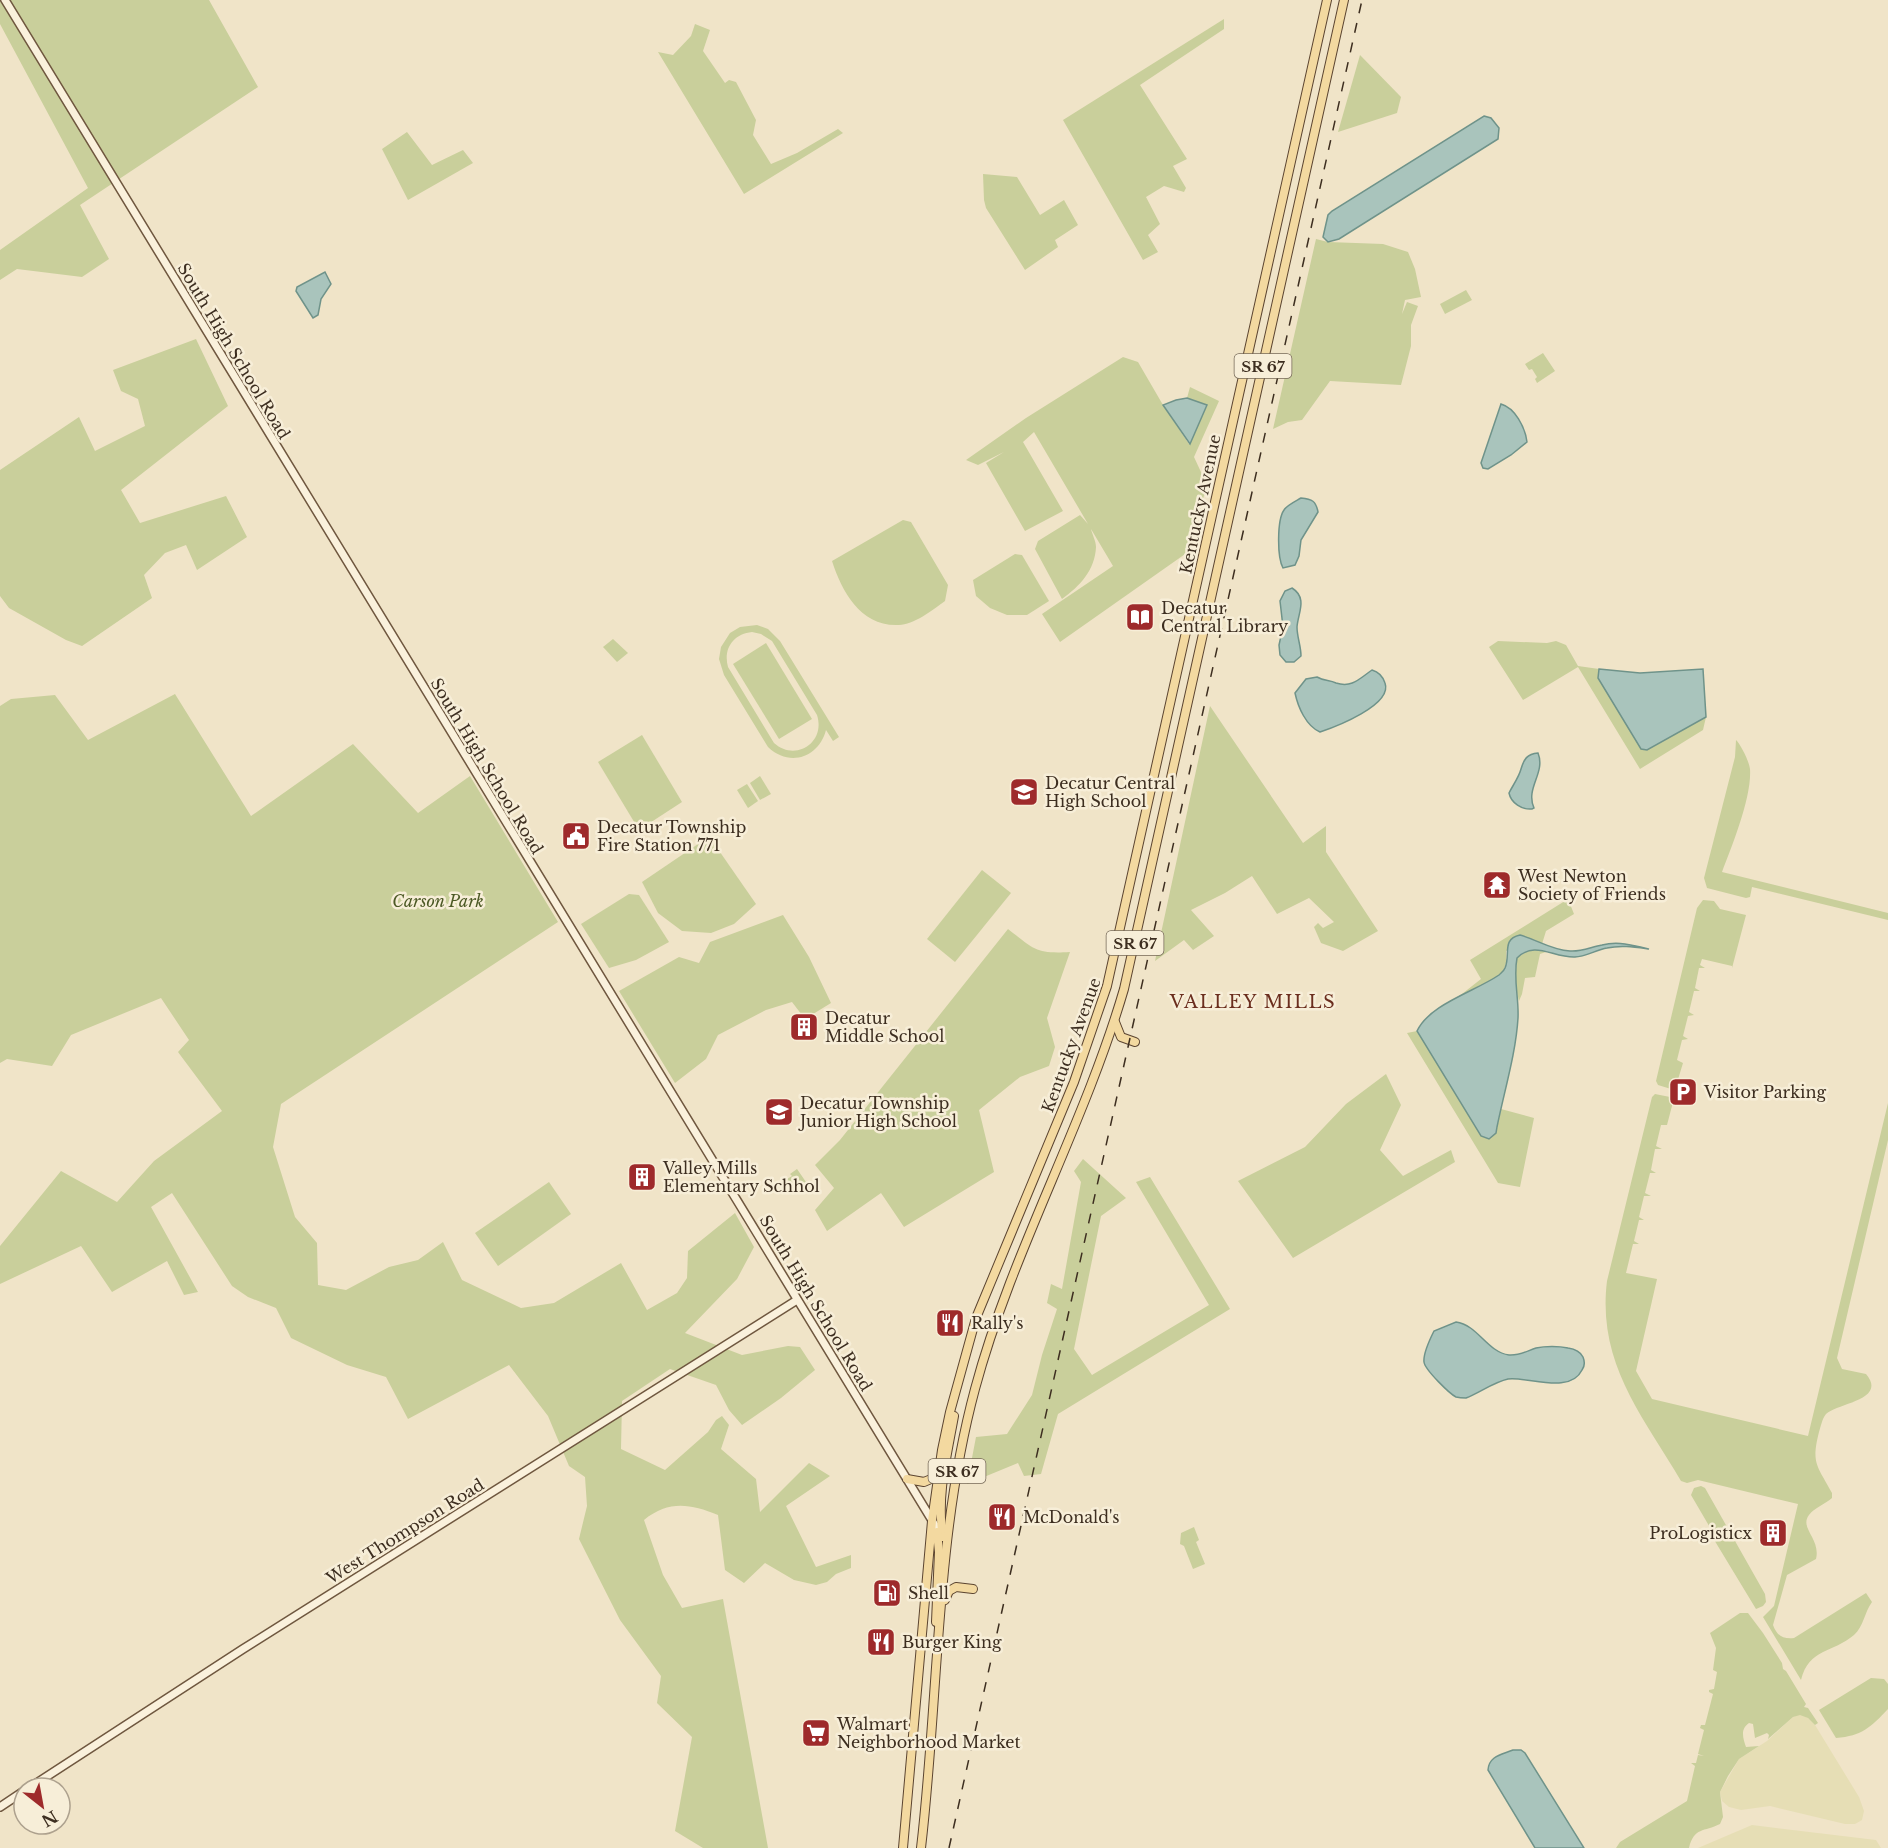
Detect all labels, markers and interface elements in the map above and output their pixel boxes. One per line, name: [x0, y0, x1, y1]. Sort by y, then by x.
street label: South High School Road: [173, 259, 295, 443]
road number: SR 67: [1234, 354, 1292, 378]
street label: Kentucky Avenue: [1175, 432, 1225, 576]
place label: Decatur Central Library: [1161, 598, 1289, 636]
library icon: Decatur Central Library: [1124, 601, 1156, 633]
street label: South High School Road: [426, 674, 548, 858]
place label: Decatur Central High School: [1045, 773, 1175, 811]
school or university icon: Decatur Central High School: [1008, 776, 1040, 808]
place label: Decatur Township Fire Station 771: [597, 817, 746, 855]
public building icon: Decatur Township Fire Station 771: [560, 820, 592, 852]
place label: West Newton Society of Friends: [1517, 866, 1666, 904]
temple icon: West Newton Society of Friends: [1481, 869, 1513, 901]
park label: Carson Park: [392, 891, 484, 911]
road number: SR 67: [1106, 931, 1164, 955]
street label: Kentucky Avenue: [1037, 975, 1105, 1115]
district label: VALLEY MILLS: [1169, 991, 1336, 1013]
place label: Decatur Middle School: [825, 1008, 945, 1046]
building icon: Decatur Middle School: [788, 1011, 820, 1043]
parking icon: Visitor Parking: [1667, 1076, 1699, 1108]
place label: Visitor Parking: [1703, 1082, 1827, 1102]
place label: Decatur Township Junior High School: [798, 1093, 957, 1131]
school or university icon: Decatur Township Junior High School: [763, 1096, 795, 1128]
place label: Valley Mills Elementary Schhol: [662, 1158, 820, 1196]
building icon: Valley Mills Elementary Schhol: [626, 1161, 658, 1193]
street label: South High School Road: [755, 1211, 877, 1395]
restaurant icon: Rally's: [934, 1307, 966, 1339]
place label: Rally's: [971, 1313, 1024, 1333]
road number: SR 67: [928, 1459, 986, 1483]
street label: West Thompson Road: [321, 1474, 488, 1588]
restaurant icon: McDonald's: [986, 1501, 1018, 1533]
place label: McDonald's: [1023, 1507, 1120, 1527]
building icon: ProLogisticx: [1757, 1517, 1789, 1549]
place label: ProLogisticx: [1649, 1523, 1752, 1543]
fuel station icon: Shell: [871, 1577, 903, 1609]
place label: Shell: [908, 1583, 949, 1603]
restaurant icon: Burger King: [865, 1626, 897, 1658]
place label: Burger King: [902, 1632, 1002, 1652]
place label: Walmart Neighborhood Market: [836, 1714, 1021, 1752]
supermarket icon: Walmart Neighborhood Market: [800, 1717, 832, 1749]
north arrow: [12, 1776, 72, 1836]
text: N: [38, 1806, 61, 1831]

